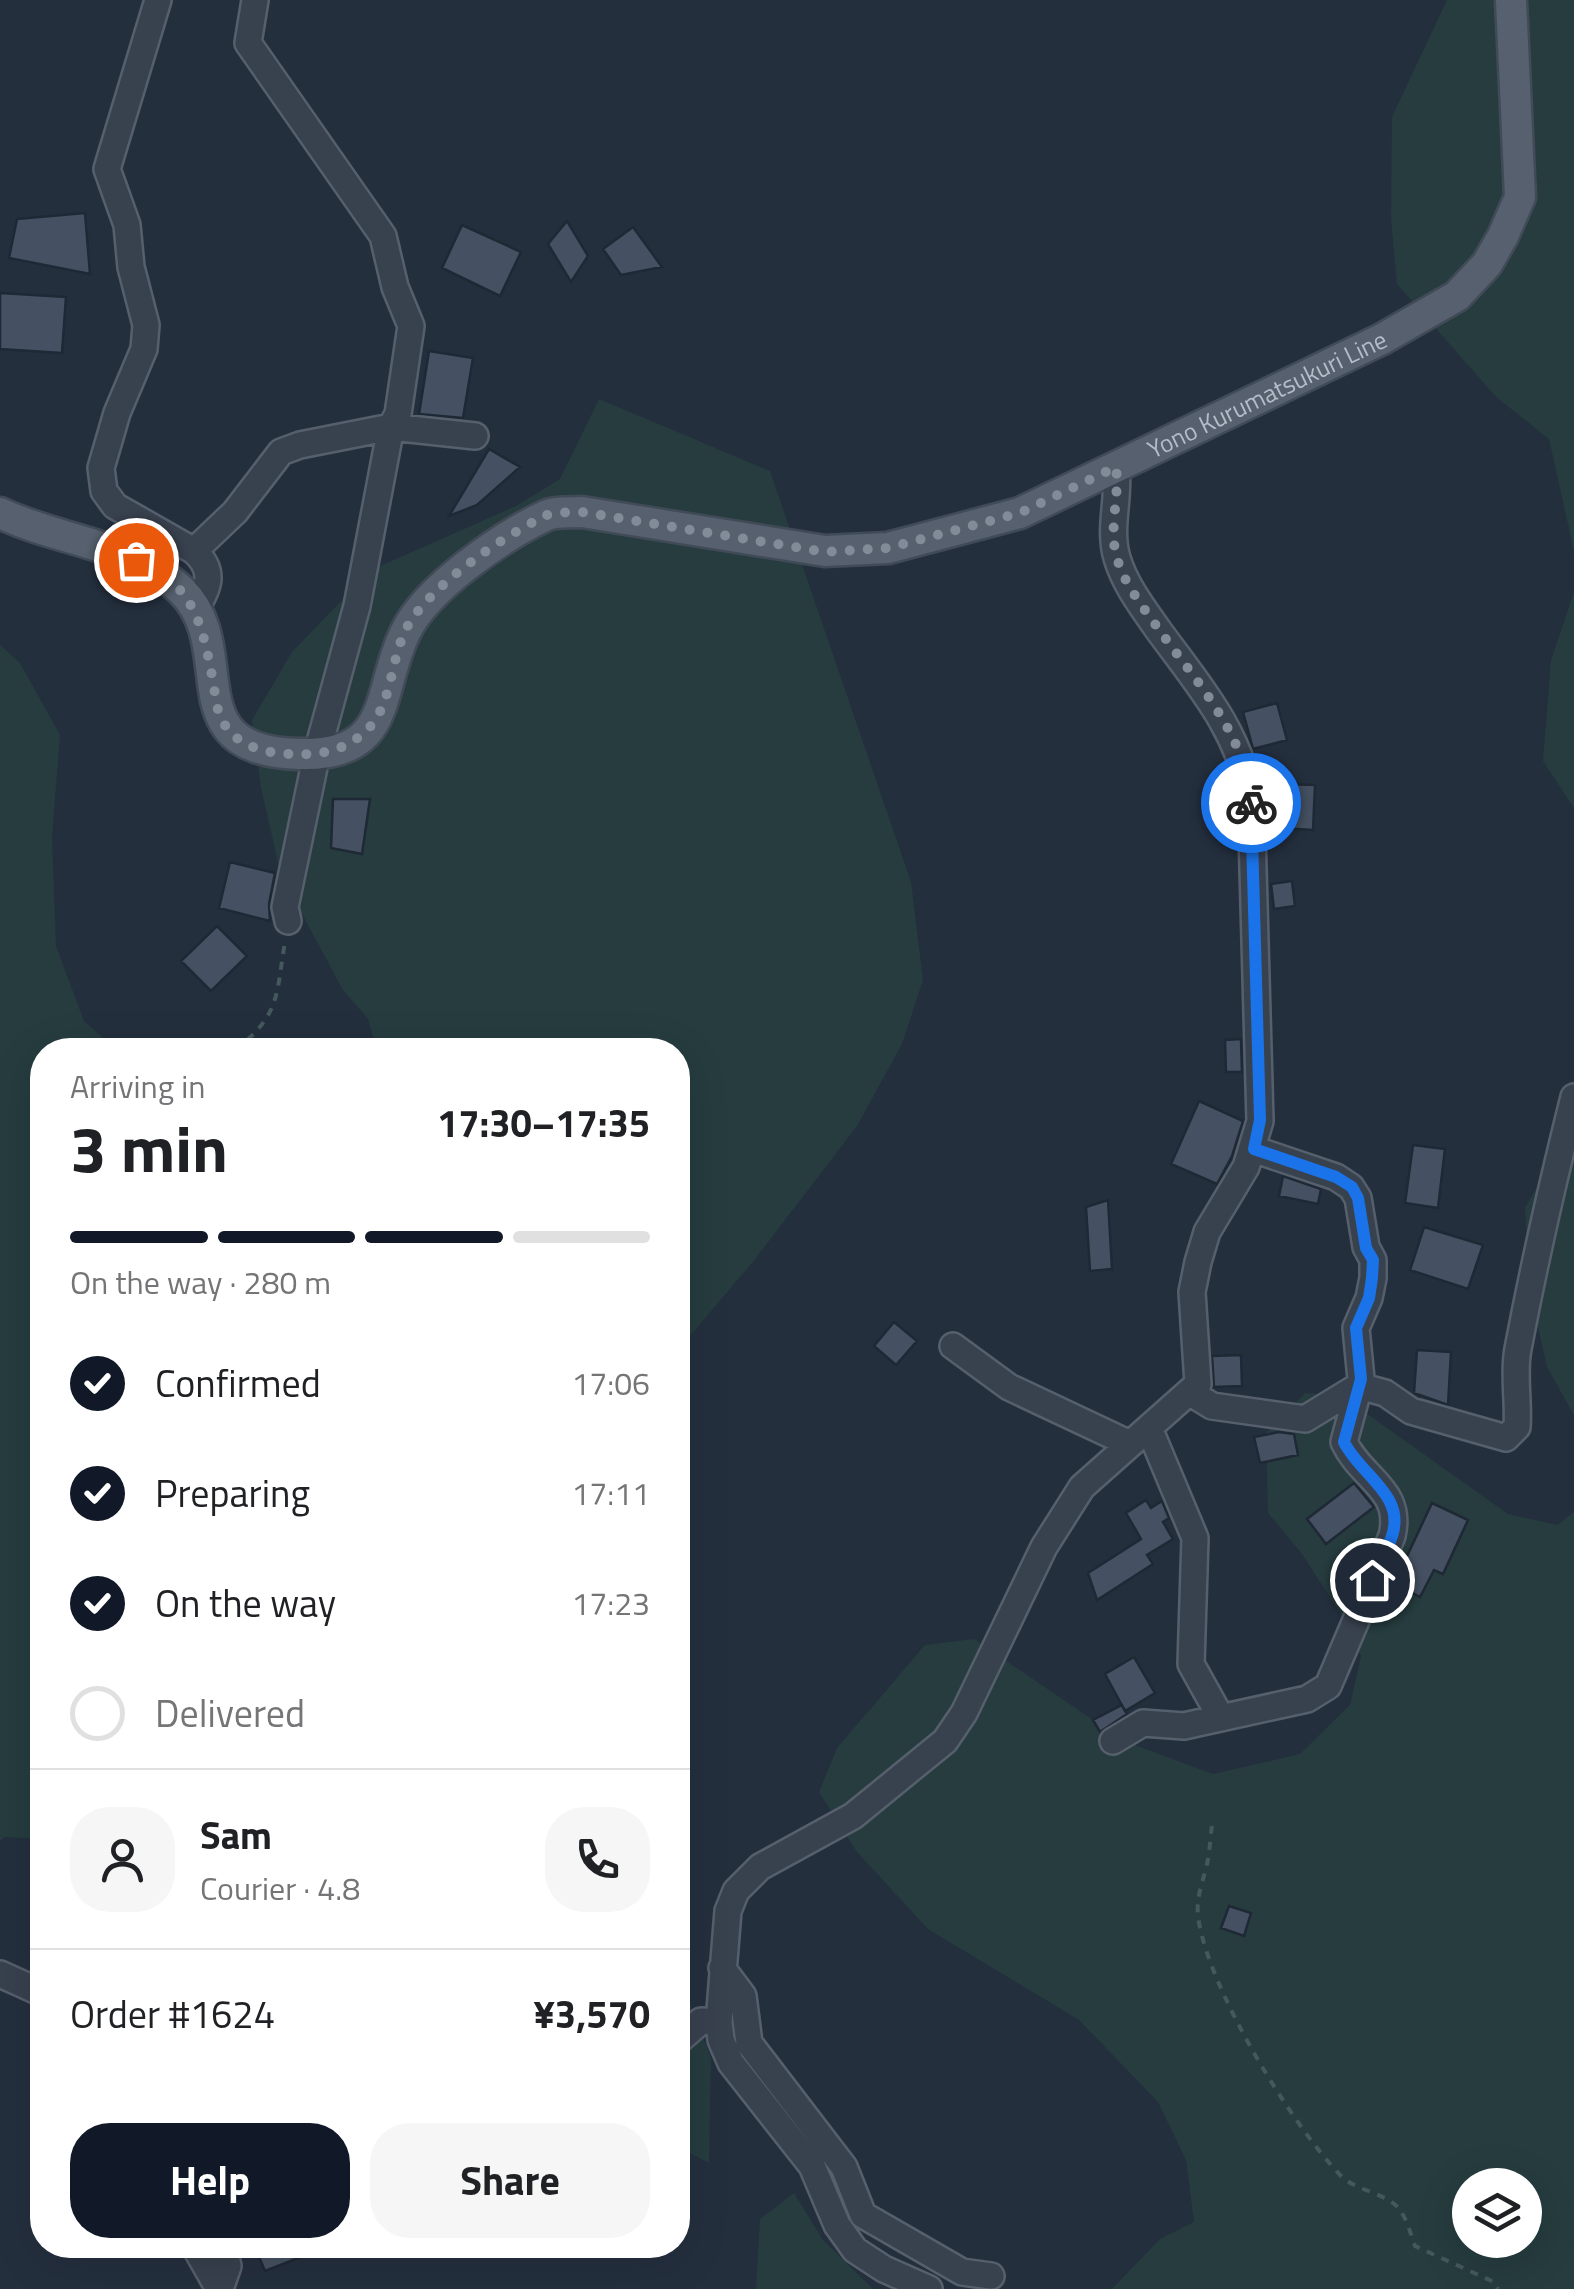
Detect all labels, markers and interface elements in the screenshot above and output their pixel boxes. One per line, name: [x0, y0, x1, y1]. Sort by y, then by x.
street label: Yono Kurumatsukuri Line: [1141, 320, 1393, 468]
pin: [94, 518, 179, 603]
icon: bag: [109, 533, 164, 588]
courier: [1201, 753, 1301, 853]
icon: bike: [1224, 776, 1279, 831]
text: Arriving in: [70, 1062, 206, 1110]
text: 17:30–17:35: [437, 1094, 650, 1152]
text: 3 min: [70, 1098, 228, 1197]
text: On the way · 280 m: [70, 1258, 331, 1306]
text: Confirmed: [155, 1354, 321, 1412]
icon: check: [70, 1356, 125, 1411]
text: 17:06: [571, 1359, 650, 1407]
text: Preparing: [155, 1464, 310, 1522]
icon: check: [70, 1466, 125, 1521]
text: 17:11: [571, 1469, 650, 1517]
pin: [1330, 1538, 1415, 1623]
icon: home: [1345, 1553, 1400, 1608]
text: On the way: [155, 1574, 336, 1632]
icon: check: [70, 1576, 125, 1631]
text: 17:23: [571, 1579, 650, 1627]
text: Delivered: [155, 1684, 305, 1742]
text: Sam: [200, 1806, 272, 1864]
button: person: [70, 1807, 175, 1912]
button: phone: [545, 1807, 650, 1912]
text: Courier · 4.8: [200, 1864, 360, 1912]
text: Order #1624: [70, 1985, 275, 2043]
text: ¥3,570: [534, 1985, 650, 2043]
button: Help: [70, 2123, 350, 2238]
button: Share: [370, 2123, 650, 2238]
map controls: [1452, 2168, 1542, 2258]
button: layers: [1452, 2168, 1542, 2258]

